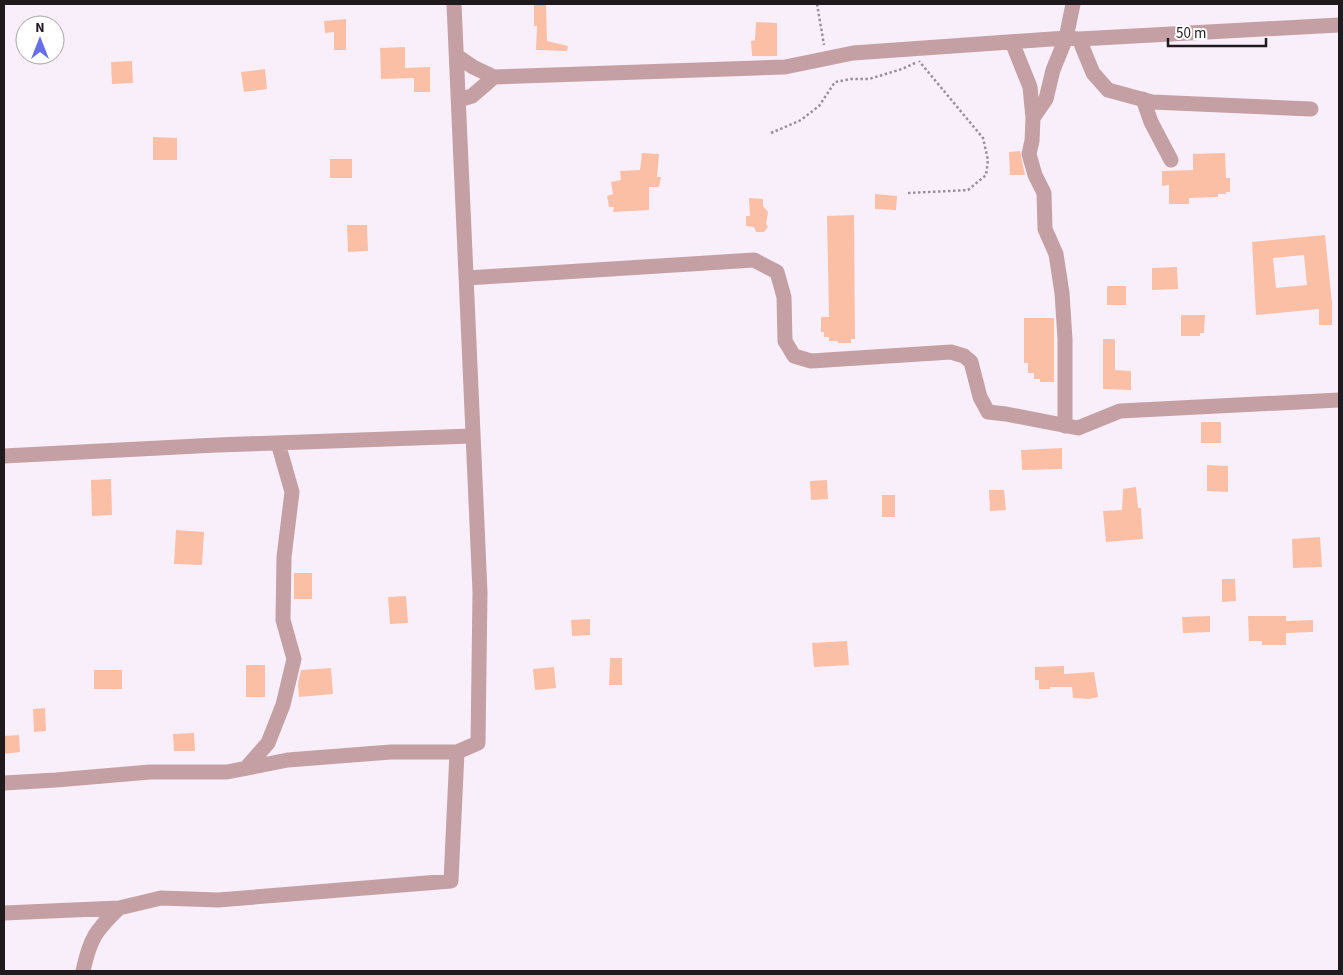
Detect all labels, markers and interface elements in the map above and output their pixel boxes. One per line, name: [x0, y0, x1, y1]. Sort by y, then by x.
north arrow: [15, 15, 65, 65]
scale bar: [1168, 15, 1266, 47]
text: N: [35, 18, 45, 38]
text: 50 m: [1176, 23, 1206, 44]

